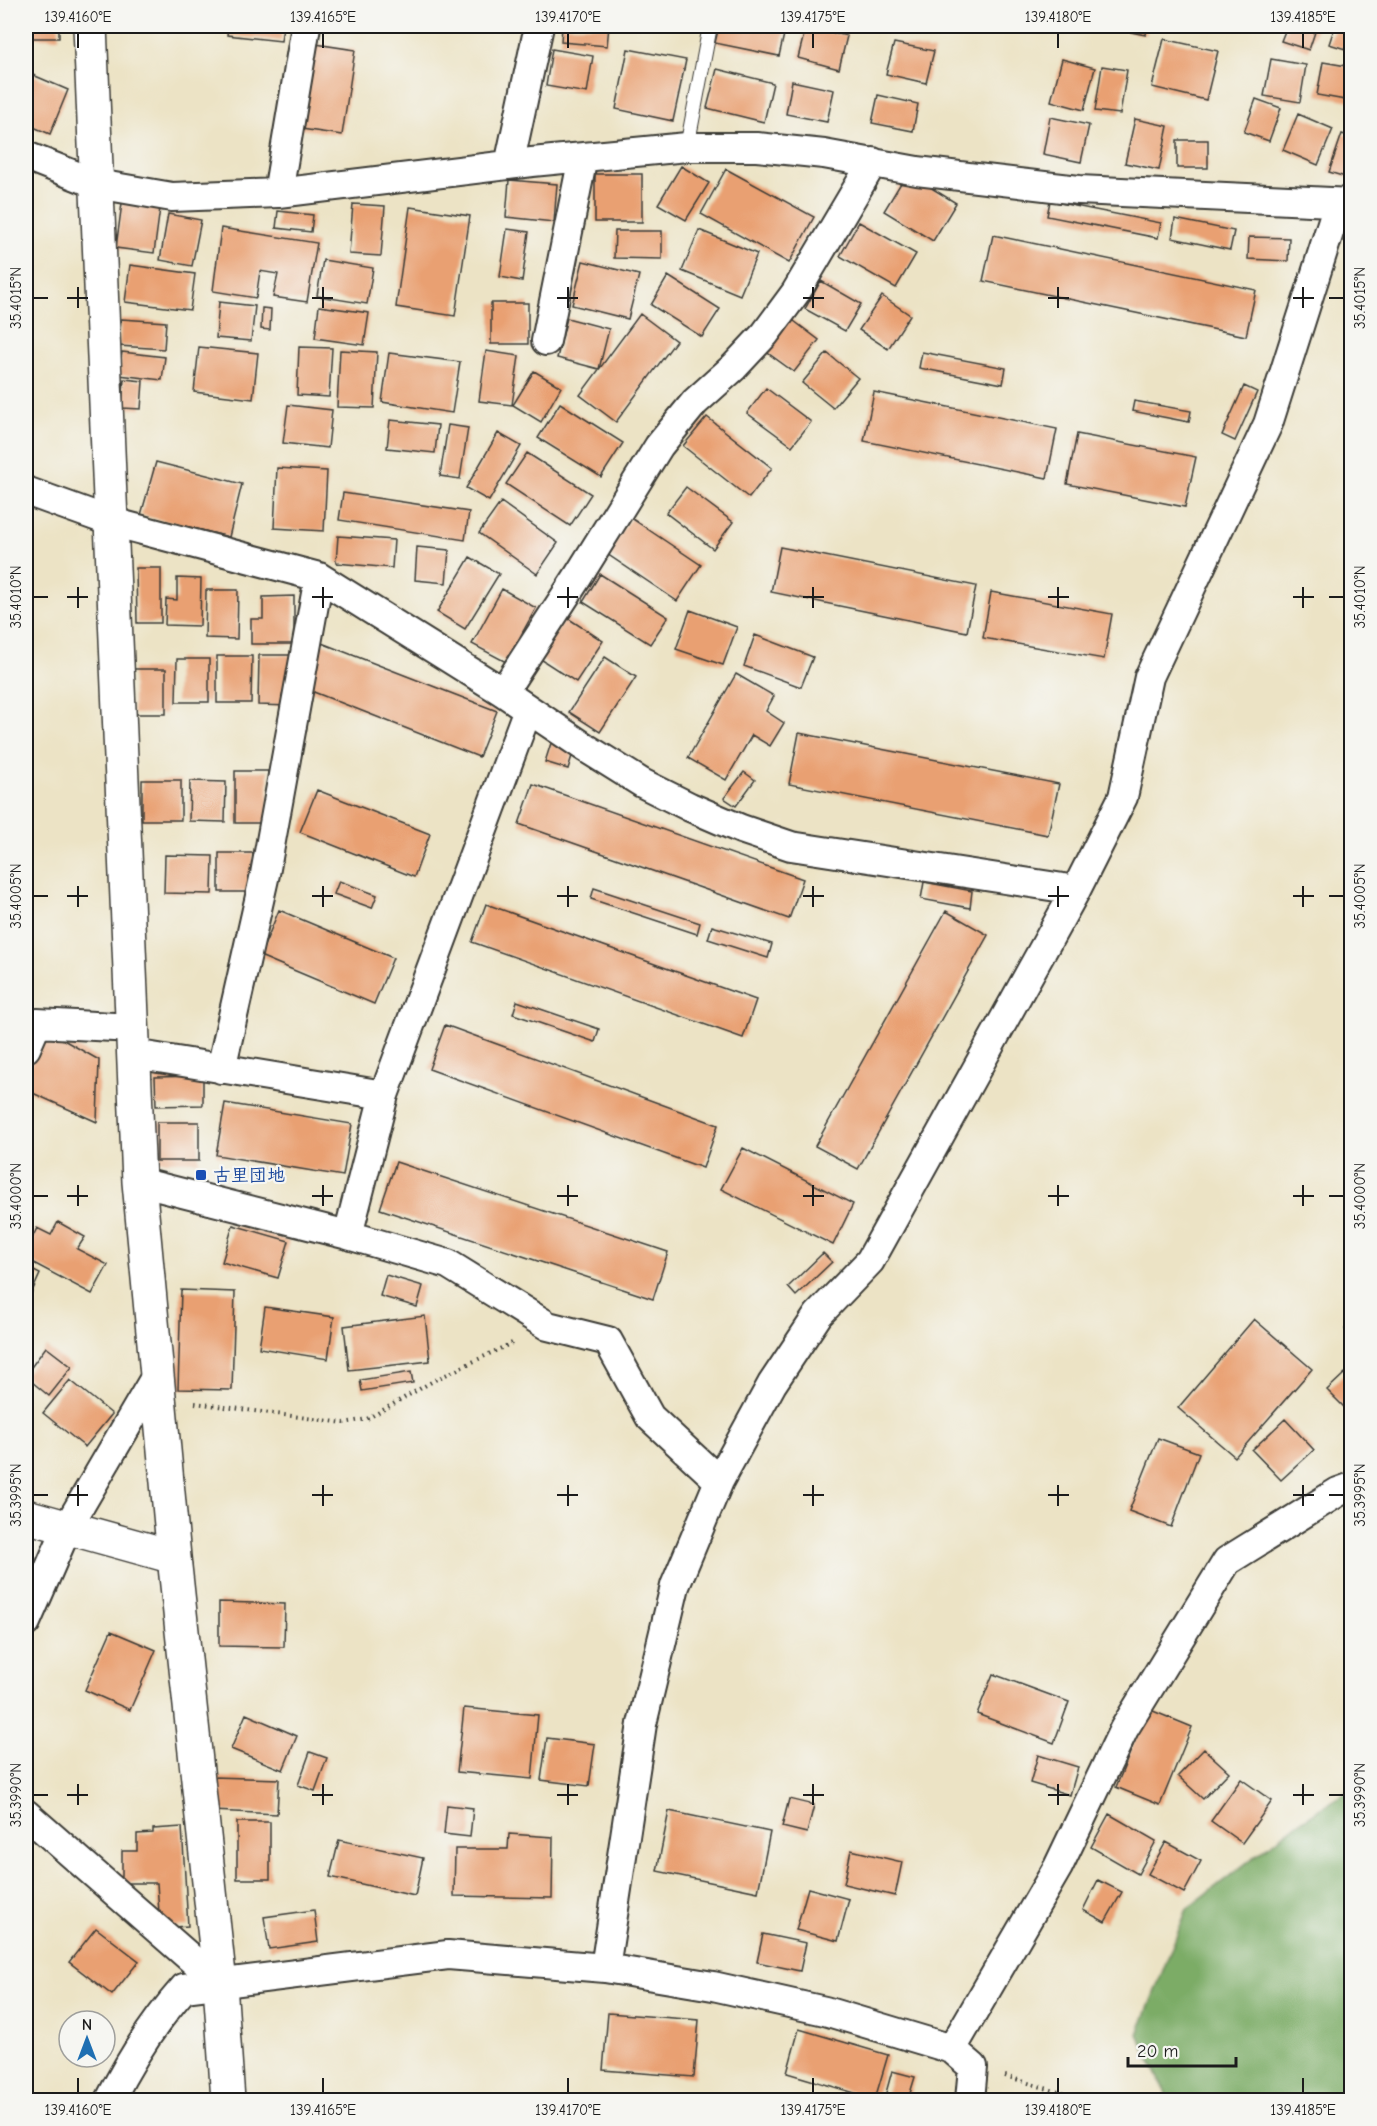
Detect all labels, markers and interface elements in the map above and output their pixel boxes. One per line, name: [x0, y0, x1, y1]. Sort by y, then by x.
text: 139.4160°E: [44, 8, 112, 26]
text: 139.4165°E: [290, 8, 356, 26]
text: 139.4170°E: [535, 8, 601, 26]
text: 139.4175°E: [781, 8, 845, 26]
text: 139.4180°E: [1025, 8, 1091, 26]
text: 139.4185°E: [1270, 8, 1336, 26]
text: 35.4015°N: [7, 267, 25, 329]
text: 35.4015°N: [1351, 267, 1369, 329]
text: 35.4010°N: [7, 565, 25, 629]
text: 35.4010°N: [1351, 565, 1369, 629]
text: 35.4005°N: [7, 863, 25, 929]
text: 35.4005°N: [1351, 863, 1369, 929]
text: 35.4000°N: [7, 1163, 25, 1229]
text: 35.4000°N: [1351, 1163, 1369, 1229]
place label: 古里団地: [213, 1165, 285, 1186]
marker: 古里団地: [194, 1168, 208, 1182]
text: 35.3995°N: [7, 1463, 25, 1527]
text: 35.3995°N: [1351, 1463, 1369, 1527]
text: 35.3990°N: [7, 1763, 25, 1827]
text: 35.3990°N: [1351, 1763, 1369, 1827]
north arrow: [57, 2009, 117, 2069]
text: N: [82, 2016, 92, 2034]
scale bar: [1128, 2030, 1236, 2068]
text: 20 m: [1137, 2041, 1178, 2062]
text: 139.4160°E: [44, 2101, 112, 2119]
text: 139.4165°E: [290, 2101, 356, 2119]
text: 139.4170°E: [535, 2101, 601, 2119]
text: 139.4175°E: [781, 2101, 845, 2119]
text: 139.4180°E: [1025, 2101, 1091, 2119]
text: 139.4185°E: [1270, 2101, 1336, 2119]

